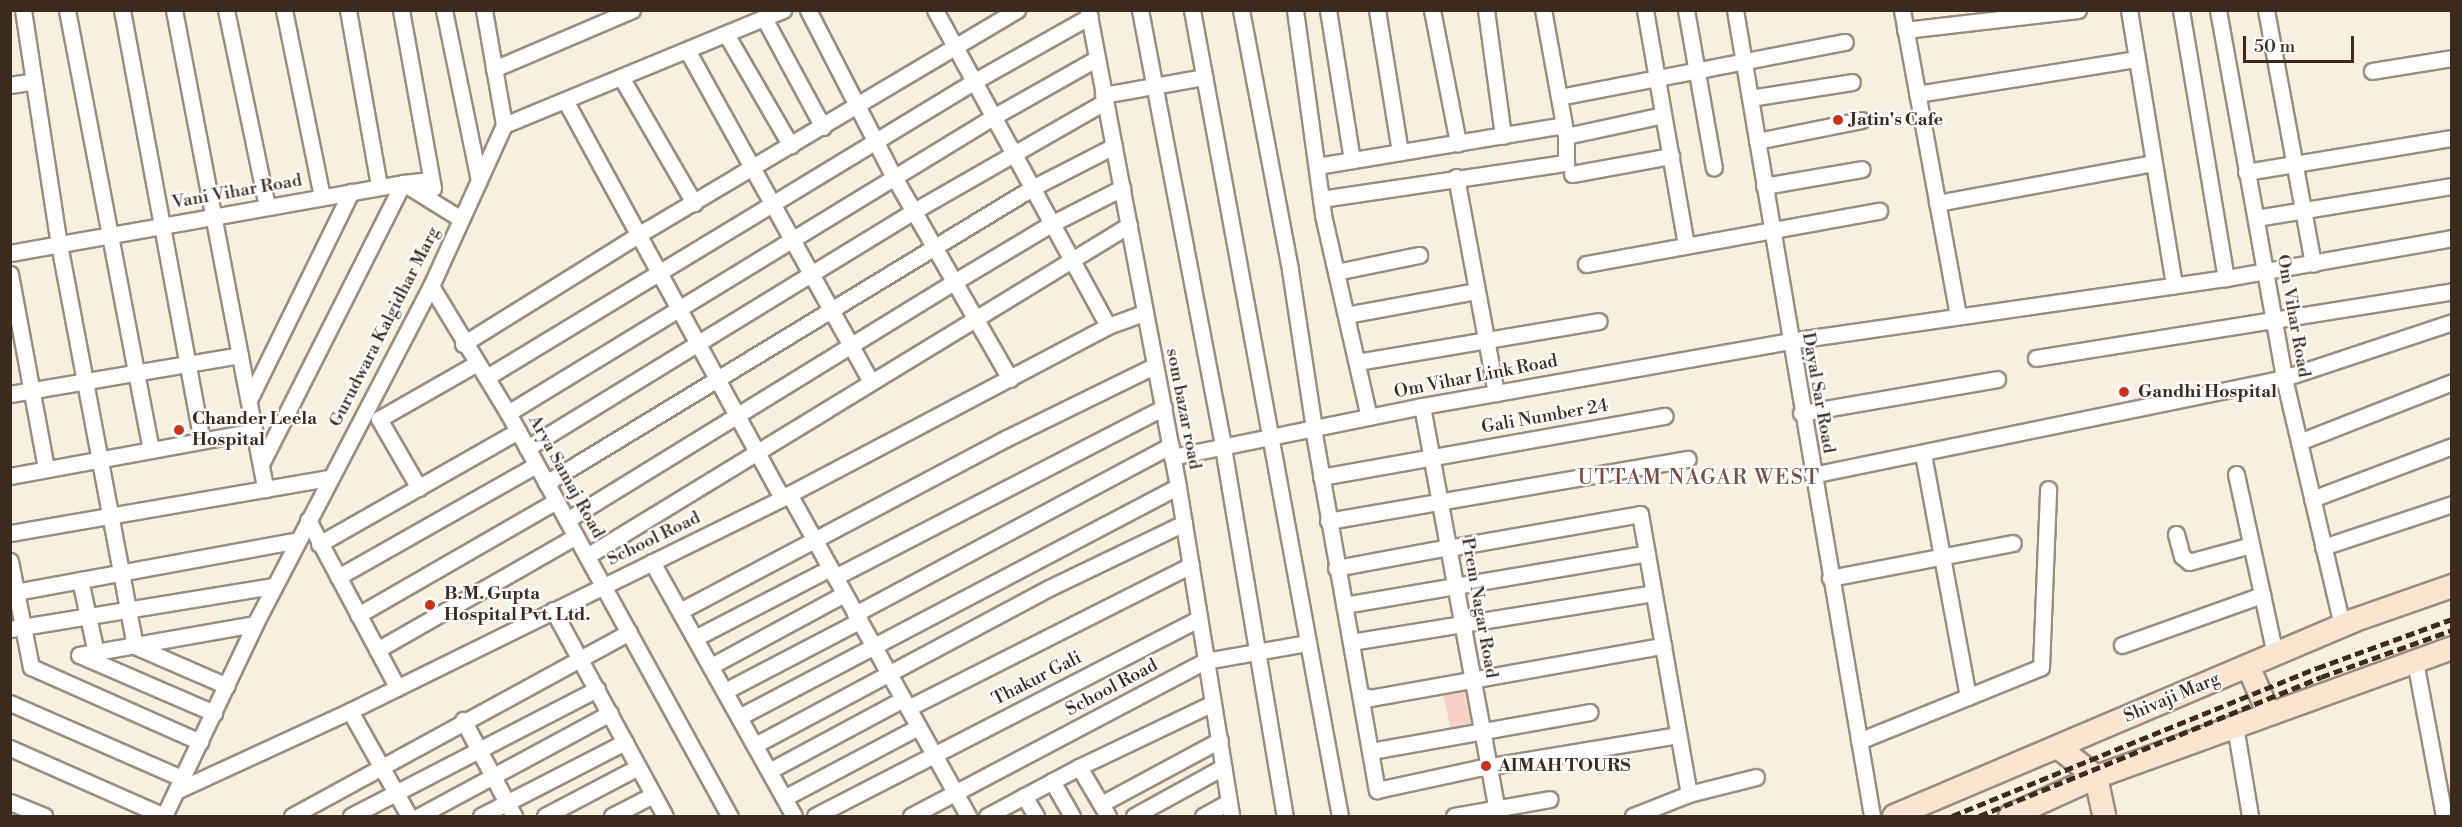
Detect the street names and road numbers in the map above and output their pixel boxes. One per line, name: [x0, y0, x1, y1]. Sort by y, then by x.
street label: Vani Vihar Road: [170, 170, 304, 214]
street label: Gurudwara Kalgidhar Marg: [325, 223, 445, 431]
street label: Om Vihar Road: [2272, 253, 2314, 379]
street label: Dayal Sar Road: [1797, 331, 1839, 455]
street label: som bazar road: [1161, 347, 1205, 471]
street label: Om Vihar Link Road: [1392, 351, 1560, 403]
street label: Gali Number 24: [1480, 395, 1610, 439]
street label: Arya Samaj Road: [523, 411, 609, 543]
street label: School Road: [604, 507, 704, 571]
street label: Prem Nagar Road: [1456, 536, 1502, 680]
street label: Thakur Gali: [989, 647, 1085, 711]
street label: School Road: [1062, 655, 1162, 721]
street label: Shivaji Marg: [2121, 668, 2223, 728]

